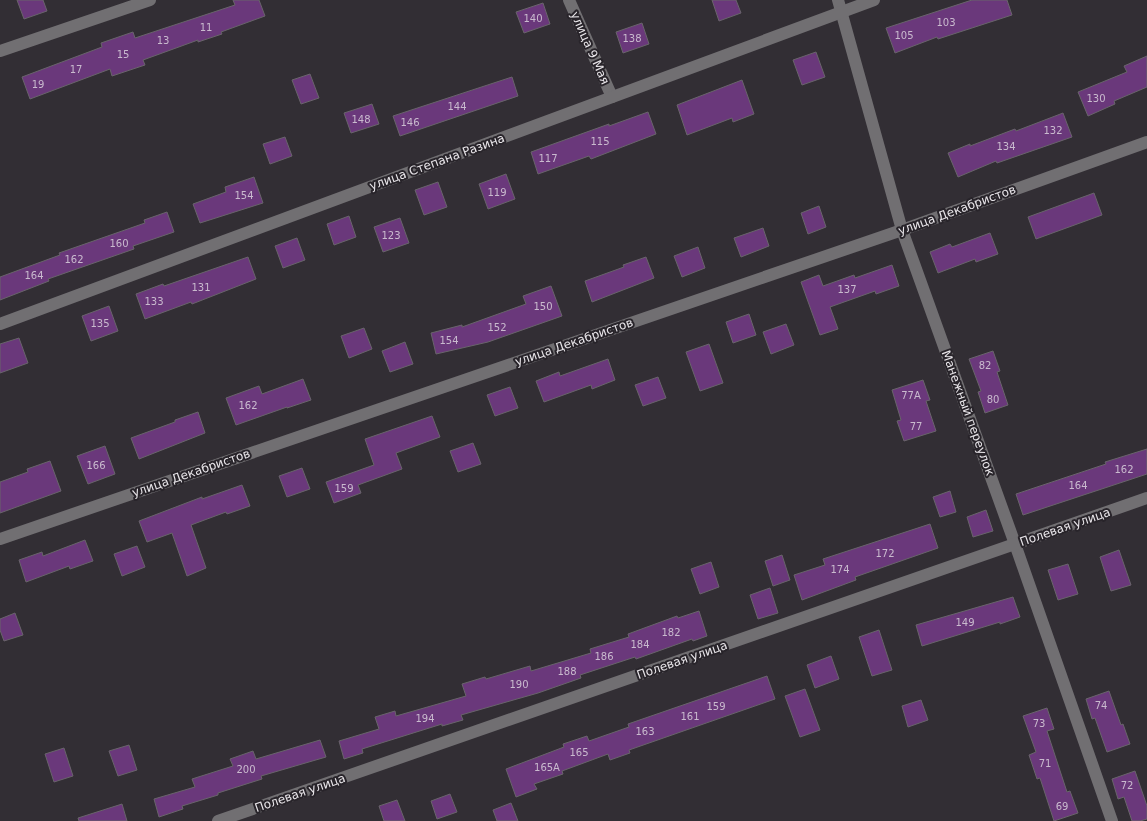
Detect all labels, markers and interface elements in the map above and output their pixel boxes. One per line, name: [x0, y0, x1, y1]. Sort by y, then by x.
street label: улица 9 Мая: [568, 9, 612, 87]
house number: 140: [523, 13, 543, 24]
house number: 103: [936, 17, 956, 28]
house number: 11: [200, 22, 212, 33]
house number: 105: [894, 30, 914, 41]
house number: 138: [622, 33, 642, 44]
house number: 13: [157, 35, 169, 46]
house number: 15: [117, 49, 129, 60]
house number: 17: [70, 64, 82, 75]
house number: 19: [32, 79, 44, 90]
house number: 130: [1086, 93, 1106, 104]
house number: 144: [447, 101, 467, 112]
house number: 148: [351, 114, 371, 125]
house number: 146: [400, 117, 420, 128]
house number: 132: [1043, 125, 1063, 136]
street label: улица Степана Разина: [367, 131, 507, 193]
house number: 115: [590, 136, 610, 147]
house number: 134: [996, 141, 1016, 152]
house number: 117: [538, 153, 558, 164]
street label: улица Декабристов: [896, 182, 1018, 238]
house number: 119: [487, 187, 507, 198]
house number: 154: [234, 190, 254, 201]
house number: 123: [381, 230, 401, 241]
house number: 160: [109, 238, 129, 249]
house number: 162: [64, 254, 84, 265]
house number: 164: [24, 270, 44, 281]
house number: 131: [191, 282, 211, 293]
house number: 137: [837, 284, 857, 295]
house number: 133: [144, 296, 164, 307]
house number: 150: [533, 301, 553, 312]
street label: улица Декабристов: [513, 315, 635, 369]
house number: 135: [90, 318, 110, 329]
house number: 152: [487, 322, 507, 333]
house number: 154: [439, 335, 459, 346]
street label: Манежный переулок: [939, 348, 997, 478]
house number: 82: [979, 360, 991, 371]
house number: 77А: [901, 390, 921, 401]
house number: 80: [987, 394, 999, 405]
house number: 162: [238, 400, 258, 411]
house number: 77: [910, 421, 922, 432]
street label: улица Декабристов: [130, 446, 252, 500]
house number: 166: [86, 460, 106, 471]
house number: 162: [1114, 464, 1134, 475]
house number: 164: [1068, 480, 1088, 491]
house number: 159: [334, 483, 354, 494]
street label: Полевая улица: [1018, 505, 1112, 549]
house number: 172: [875, 548, 895, 559]
house number: 174: [830, 564, 850, 575]
house number: 149: [955, 617, 975, 628]
house number: 182: [661, 627, 681, 638]
street label: Полевая улица: [635, 638, 729, 682]
house number: 184: [630, 639, 650, 650]
house number: 186: [594, 651, 614, 662]
house number: 188: [557, 666, 577, 677]
house number: 190: [509, 679, 529, 690]
house number: 74: [1095, 700, 1107, 711]
house number: 159: [706, 701, 726, 712]
house number: 161: [680, 711, 700, 722]
house number: 194: [415, 713, 435, 724]
house number: 73: [1033, 718, 1045, 729]
house number: 163: [635, 726, 655, 737]
house number: 165: [569, 747, 589, 758]
house number: 71: [1039, 758, 1051, 769]
house number: 165А: [534, 762, 560, 773]
house number: 200: [236, 764, 256, 775]
street label: Полевая улица: [253, 771, 347, 815]
house number: 72: [1121, 780, 1133, 791]
house number: 69: [1056, 801, 1068, 812]

